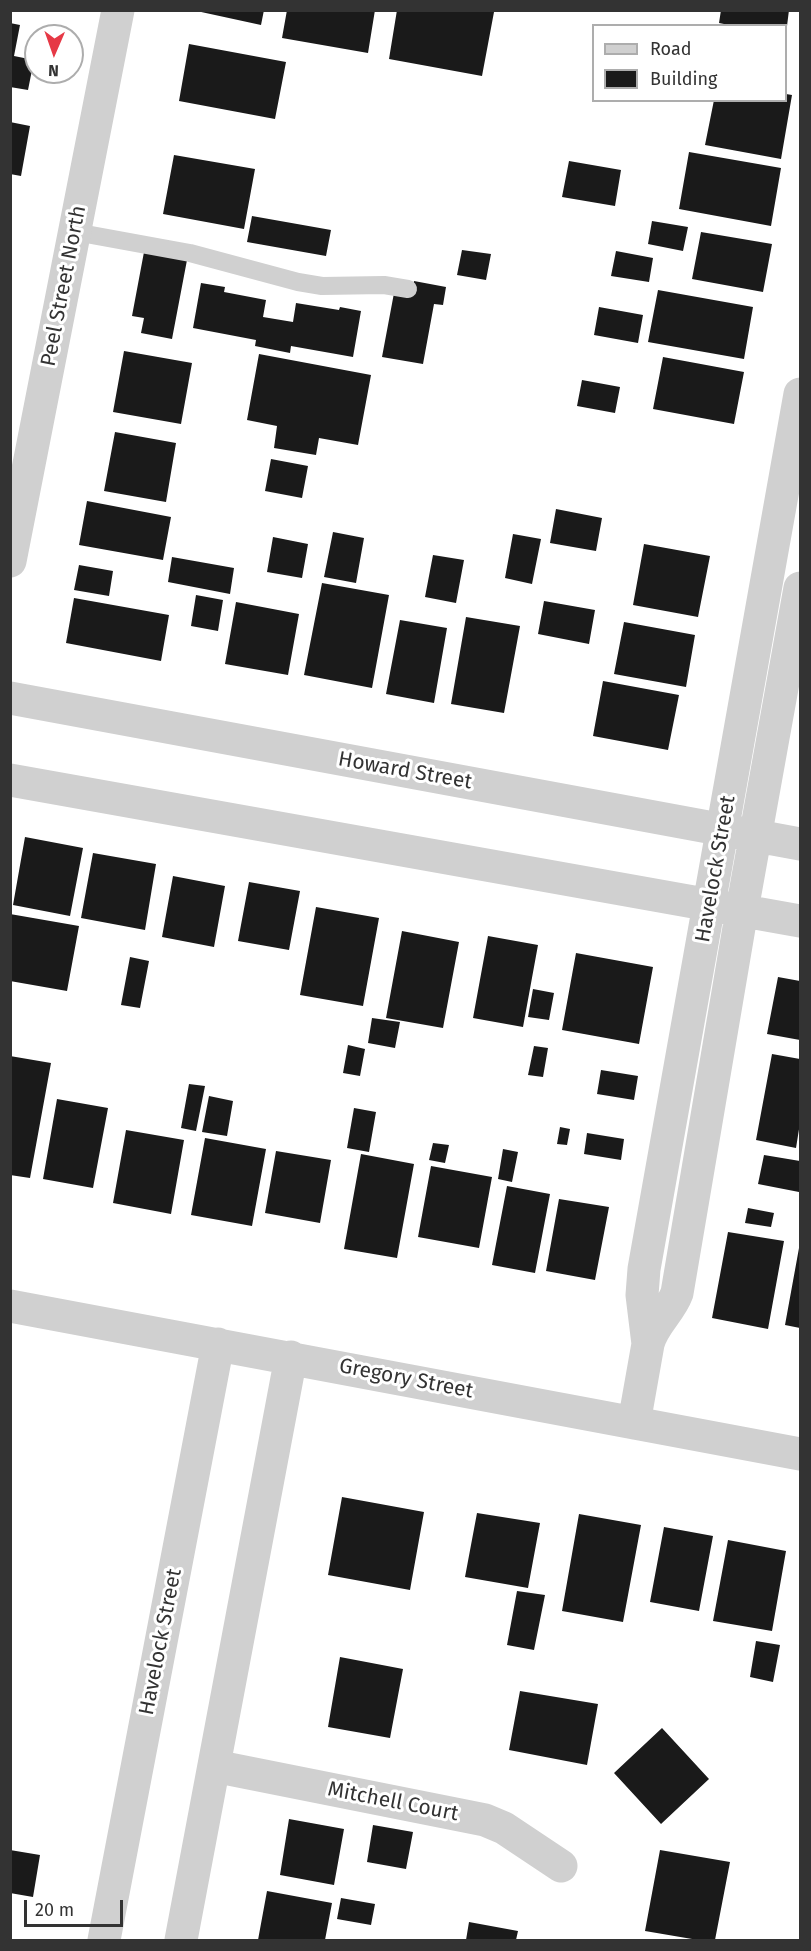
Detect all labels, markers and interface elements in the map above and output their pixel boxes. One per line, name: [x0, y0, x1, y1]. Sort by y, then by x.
north arrow: [24, 24, 84, 84]
legend: [592, 24, 787, 102]
text: Road: [650, 38, 692, 60]
text: N: [48, 61, 59, 80]
text: Building: [650, 68, 717, 90]
street label: Peel Street North: [36, 203, 92, 369]
street label: Howard Street: [336, 747, 474, 795]
street label: Havelock Street: [691, 794, 741, 944]
street label: Gregory Street: [337, 1354, 475, 1404]
street label: Havelock Street: [134, 1567, 188, 1717]
street label: Mitchell Court: [325, 1777, 461, 1827]
scale bar: [27, 1888, 126, 1926]
text: 20 m: [35, 1899, 74, 1921]

